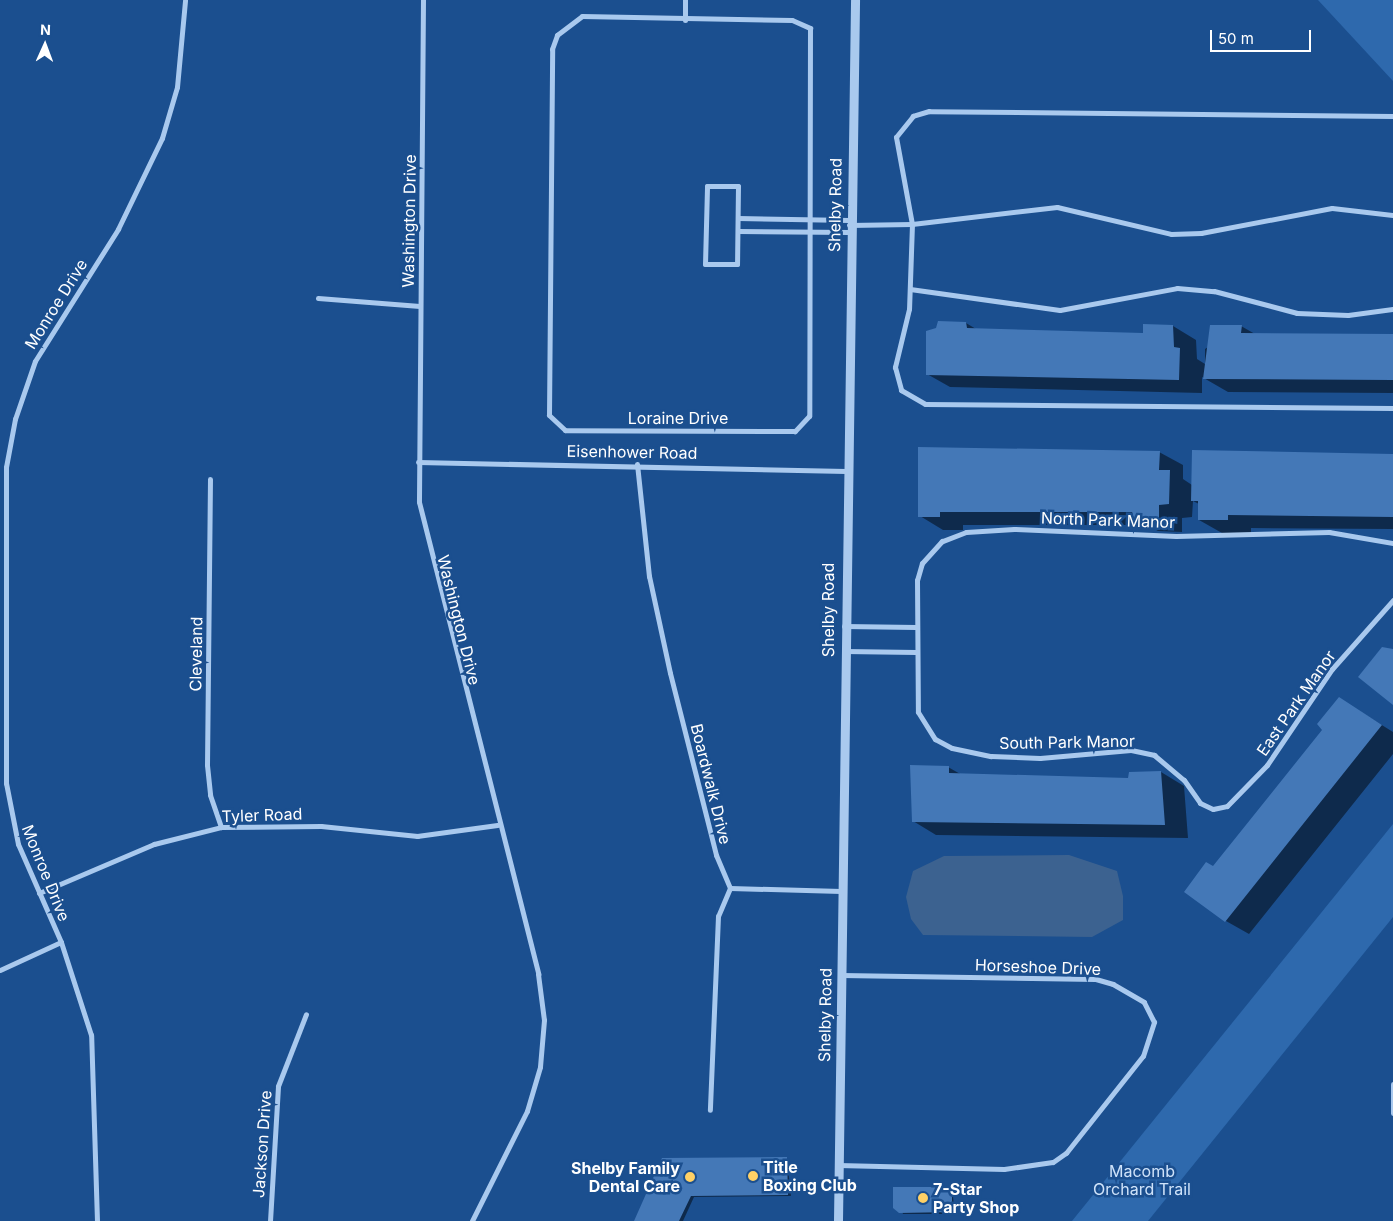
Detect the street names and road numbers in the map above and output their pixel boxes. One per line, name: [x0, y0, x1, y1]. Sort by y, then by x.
street label: Washington Drive: [398, 154, 420, 288]
street label: Shelby Road: [825, 158, 845, 252]
street label: Monroe Drive: [21, 256, 91, 352]
street label: Loraine Drive: [628, 408, 728, 428]
street label: Eisenhower Road: [566, 441, 698, 463]
street label: North Park Manor: [1041, 508, 1175, 532]
street label: Washington Drive: [434, 553, 484, 687]
street label: Shelby Road: [818, 563, 838, 657]
street label: Cleveland: [186, 616, 206, 692]
street label: East Park Manor: [1253, 647, 1339, 759]
street label: Boardwalk Drive: [687, 722, 735, 846]
street label: South Park Manor: [999, 731, 1135, 753]
street label: Tyler Road: [221, 804, 303, 826]
street label: Monroe Drive: [18, 822, 74, 924]
street label: Horseshoe Drive: [975, 955, 1101, 979]
street label: Shelby Road: [815, 968, 835, 1062]
street label: Jackson Drive: [249, 1090, 275, 1198]

